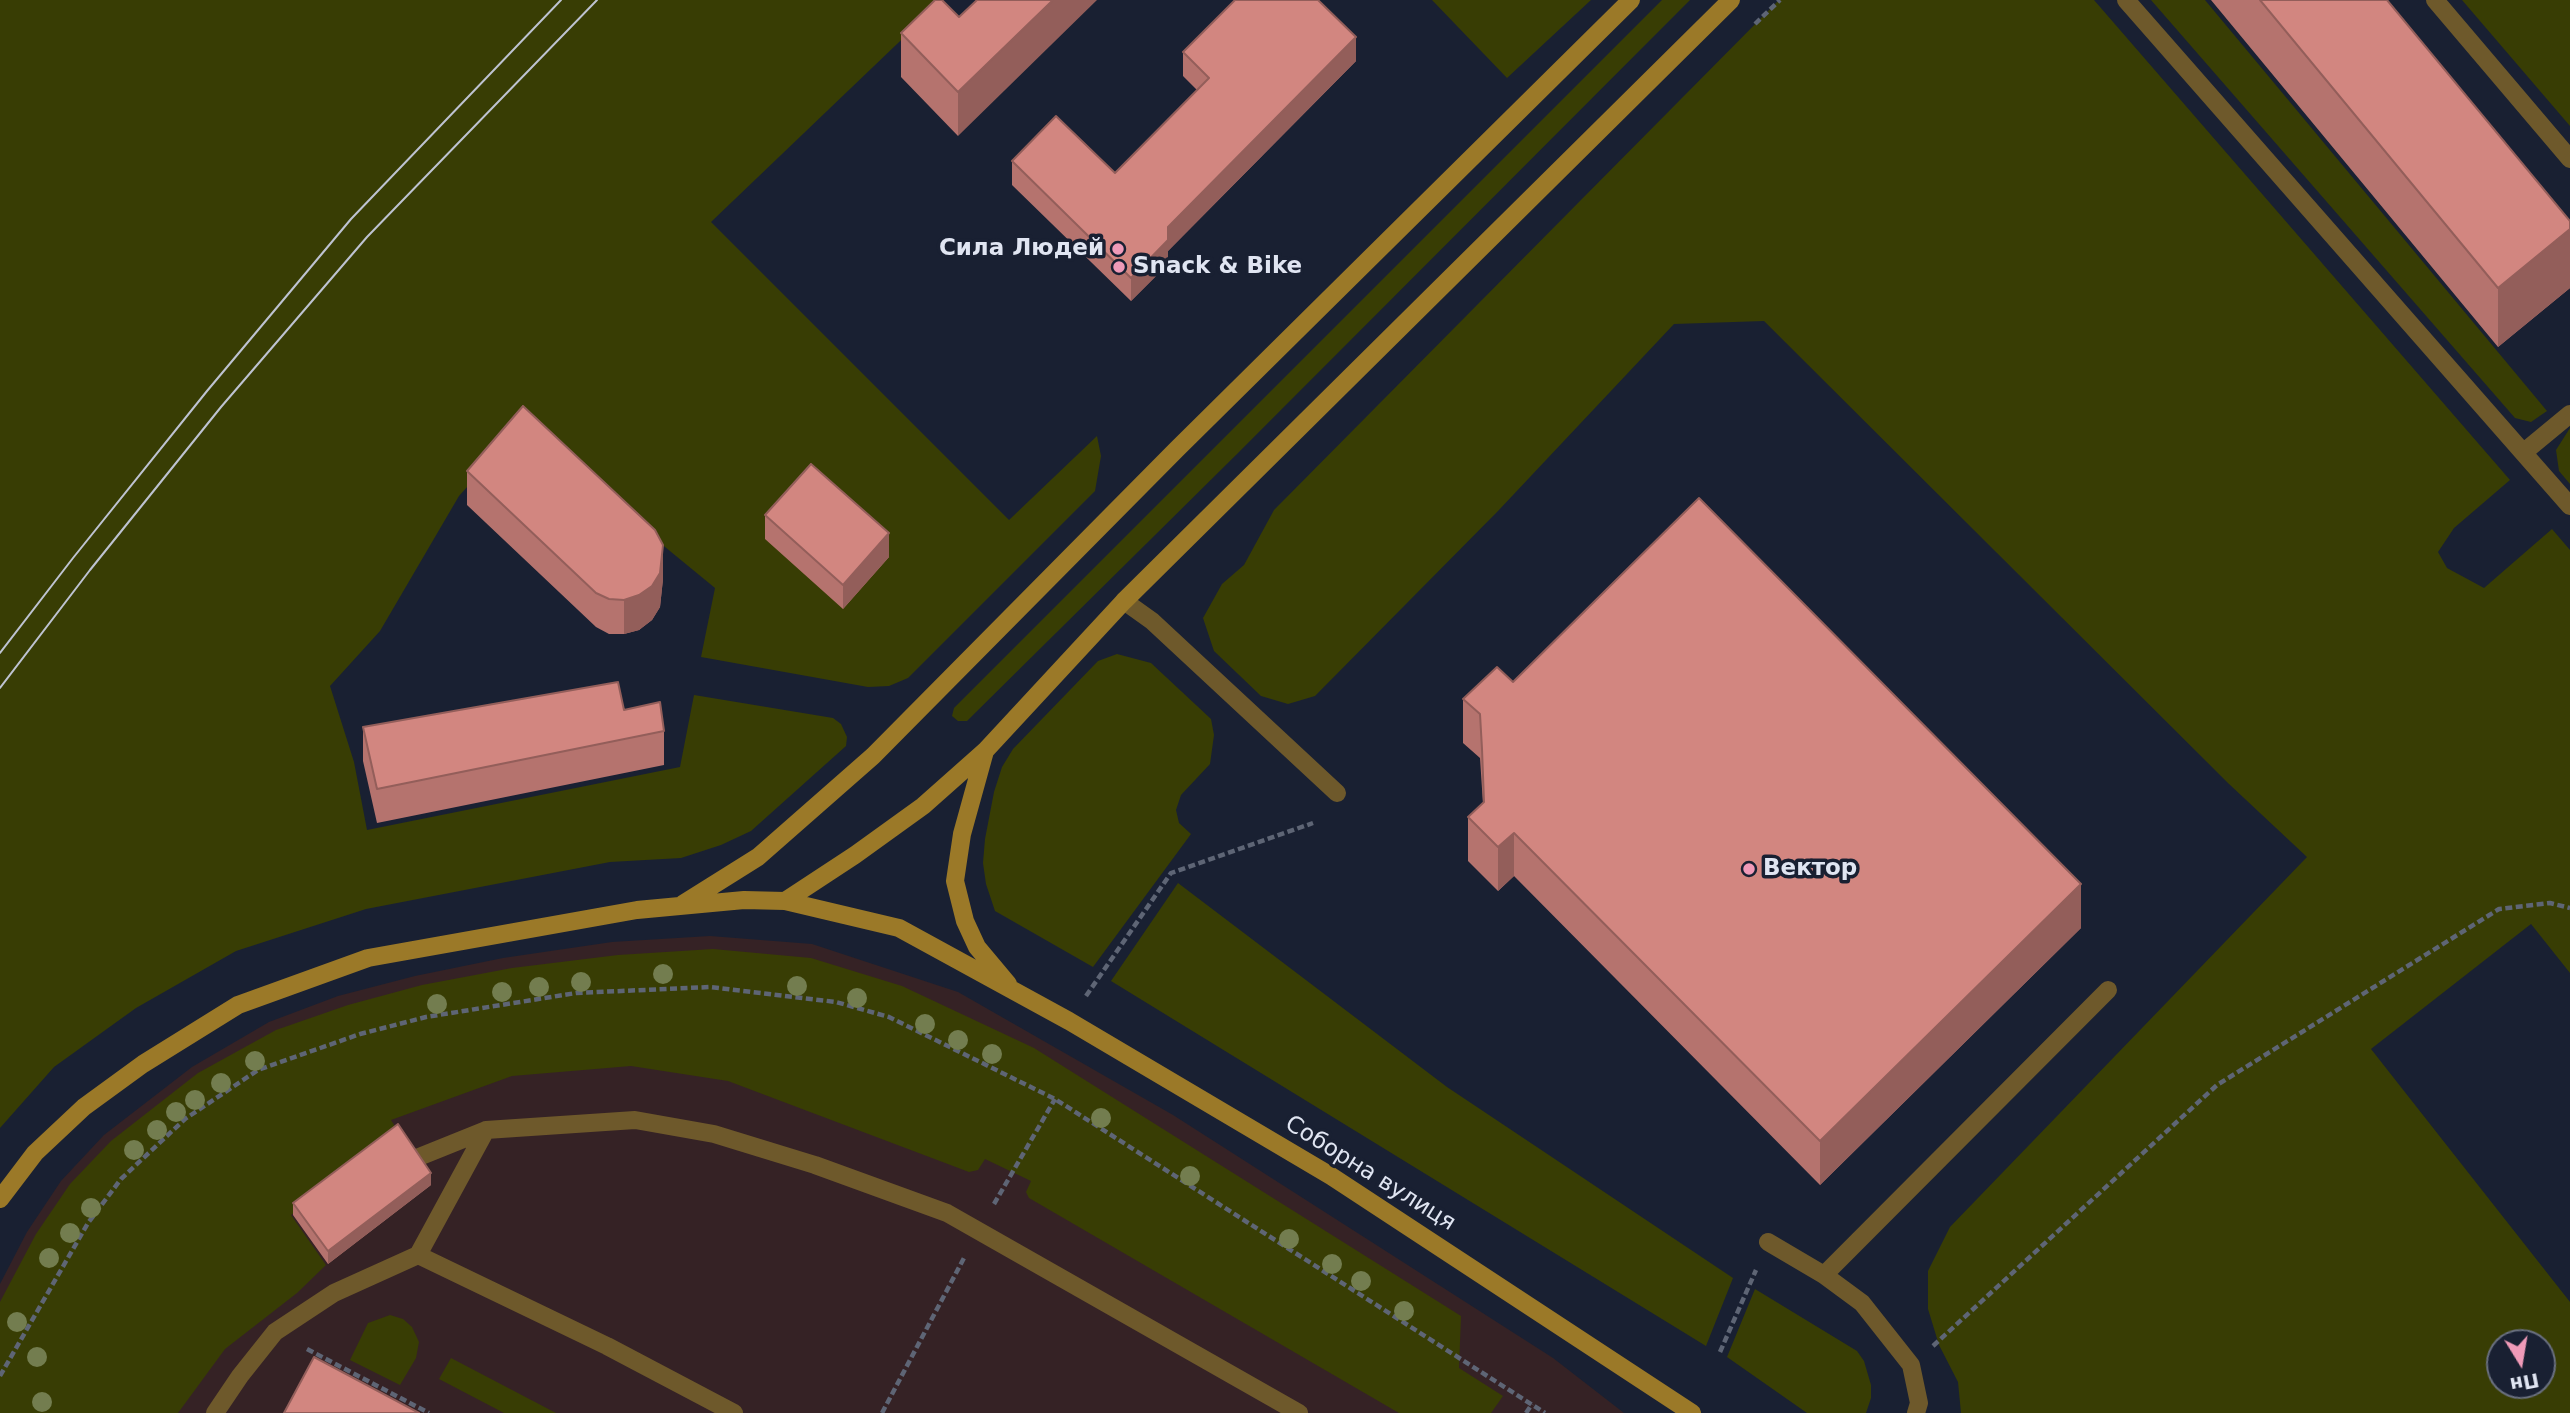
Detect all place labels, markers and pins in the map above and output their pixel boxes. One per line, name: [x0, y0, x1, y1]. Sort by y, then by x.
place label: Сила Людей: [939, 235, 1104, 263]
marker: Сила Людей: [1110, 241, 1126, 257]
place label: Snack & Bike: [1133, 253, 1302, 281]
marker: Snack & Bike: [1111, 259, 1127, 275]
place label: Вектор: [1763, 855, 1857, 883]
marker: Вектор: [1741, 861, 1757, 877]

